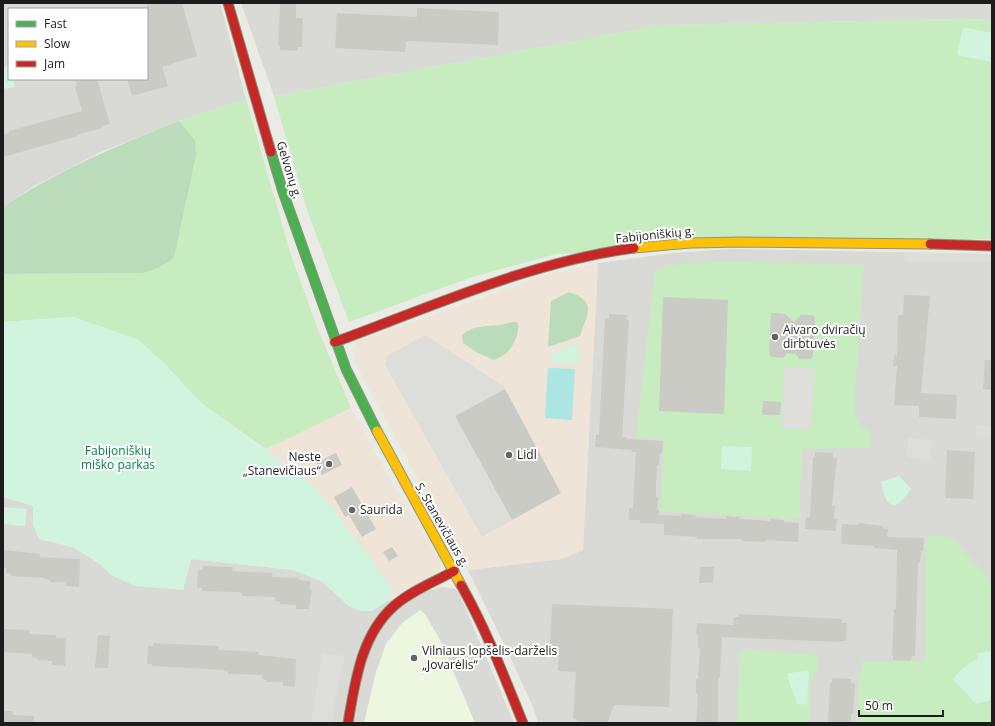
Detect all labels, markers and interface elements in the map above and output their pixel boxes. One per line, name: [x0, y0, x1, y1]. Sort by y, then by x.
legend: [8, 8, 148, 80]
text: Fast: [44, 15, 67, 32]
text: Slow: [44, 35, 71, 52]
text: Jam: [43, 55, 65, 72]
street label: Gelvonų g.: [273, 139, 306, 201]
street label: Fabijoniškių g.: [615, 222, 695, 247]
place label: Aivaro dviračių dirbtuvės: [783, 321, 866, 352]
marker: Aivaro dviračių dirbtuvės: [770, 332, 780, 342]
park label: Fabijoniškių miško parkas: [81, 442, 155, 473]
place label: Lidl: [517, 446, 537, 463]
place label: Neste „Stanevičiaus“: [243, 448, 322, 479]
marker: Lidl: [504, 450, 514, 460]
marker: Neste „Stanevičiaus“: [324, 459, 334, 469]
street label: S. Stanevičiaus g.: [411, 479, 473, 570]
place label: Saurida: [360, 501, 403, 518]
marker: Saurida: [347, 505, 357, 515]
place label: Vilniaus lopšelis-darželis „Jovarėlis“: [422, 642, 557, 673]
marker: Vilniaus lopšelis-darželis „Jovarėlis“: [409, 653, 419, 663]
scale bar: [859, 692, 943, 718]
text: 50 m: [865, 697, 893, 714]

